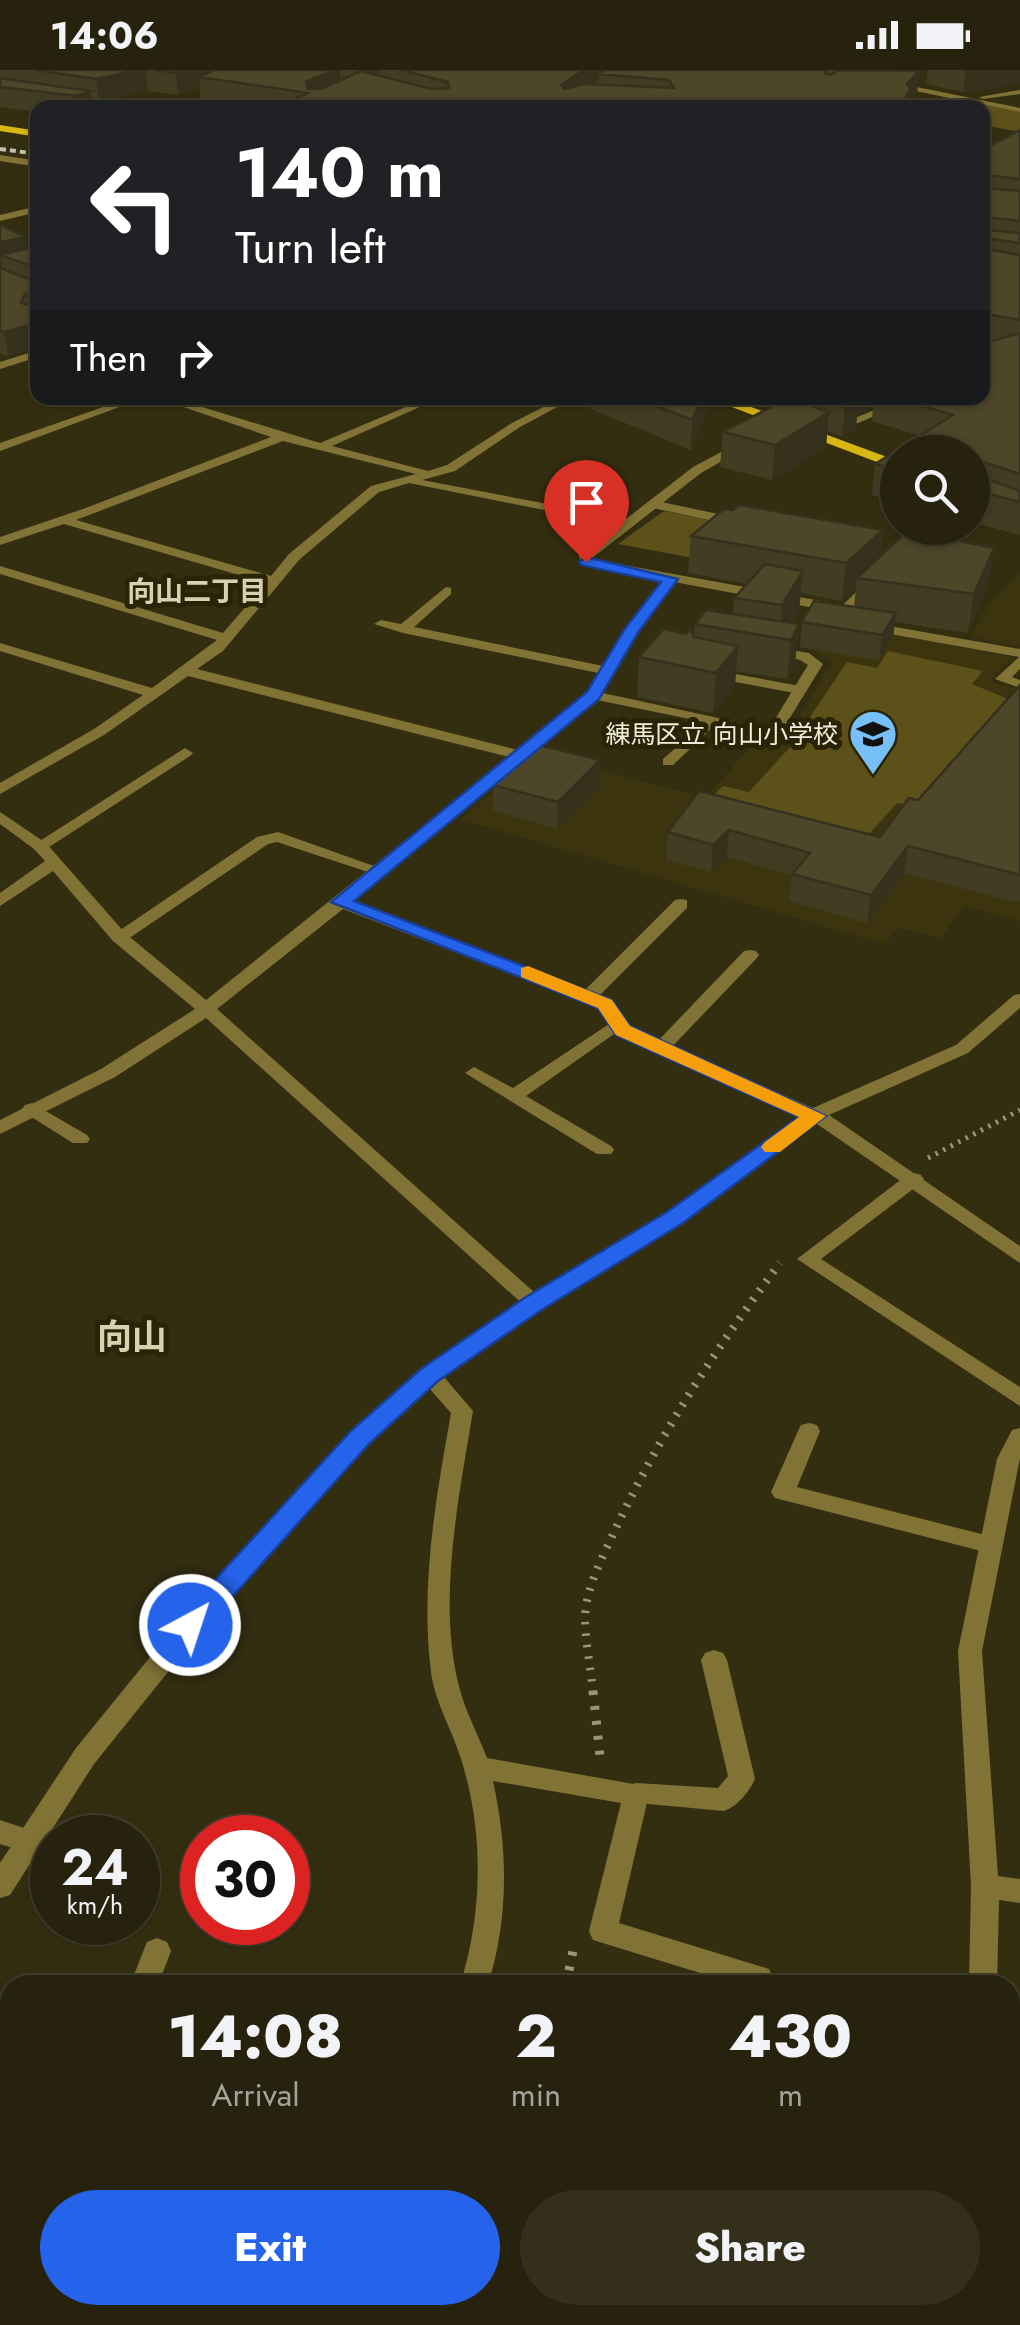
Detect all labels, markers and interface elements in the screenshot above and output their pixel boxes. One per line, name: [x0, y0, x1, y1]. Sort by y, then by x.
text: 14:06: [50, 8, 159, 63]
text: 140 m: [235, 122, 444, 223]
icon: left: [70, 140, 200, 270]
text: Turn left: [235, 215, 386, 280]
text: Then: [70, 330, 147, 385]
icon: right: [167, 330, 222, 385]
map controls: [880, 435, 990, 545]
button: search: [880, 435, 990, 545]
pin: [544, 460, 629, 563]
icon: arrive: [559, 475, 614, 530]
district label: 向山二丁目: [127, 571, 267, 612]
school or university icon: 練馬区立 向山小学校: [847, 708, 899, 776]
place label: 練馬区立 向山小学校: [605, 716, 838, 752]
district label: 向山: [97, 1312, 167, 1362]
position arrow: [138, 1573, 242, 1677]
speed limit sign: 30: [180, 1815, 310, 1945]
text: 24: [61, 1831, 129, 1904]
text: km/h: [67, 1887, 123, 1923]
text: 14:08: [168, 1993, 343, 2080]
text: 2: [515, 1993, 556, 2080]
text: 430: [729, 1993, 852, 2080]
text: Arrival: [211, 2072, 300, 2118]
text: min: [511, 2072, 561, 2118]
text: m: [778, 2072, 803, 2118]
button: Exit: [40, 2190, 500, 2305]
button: Share: [520, 2190, 980, 2305]

